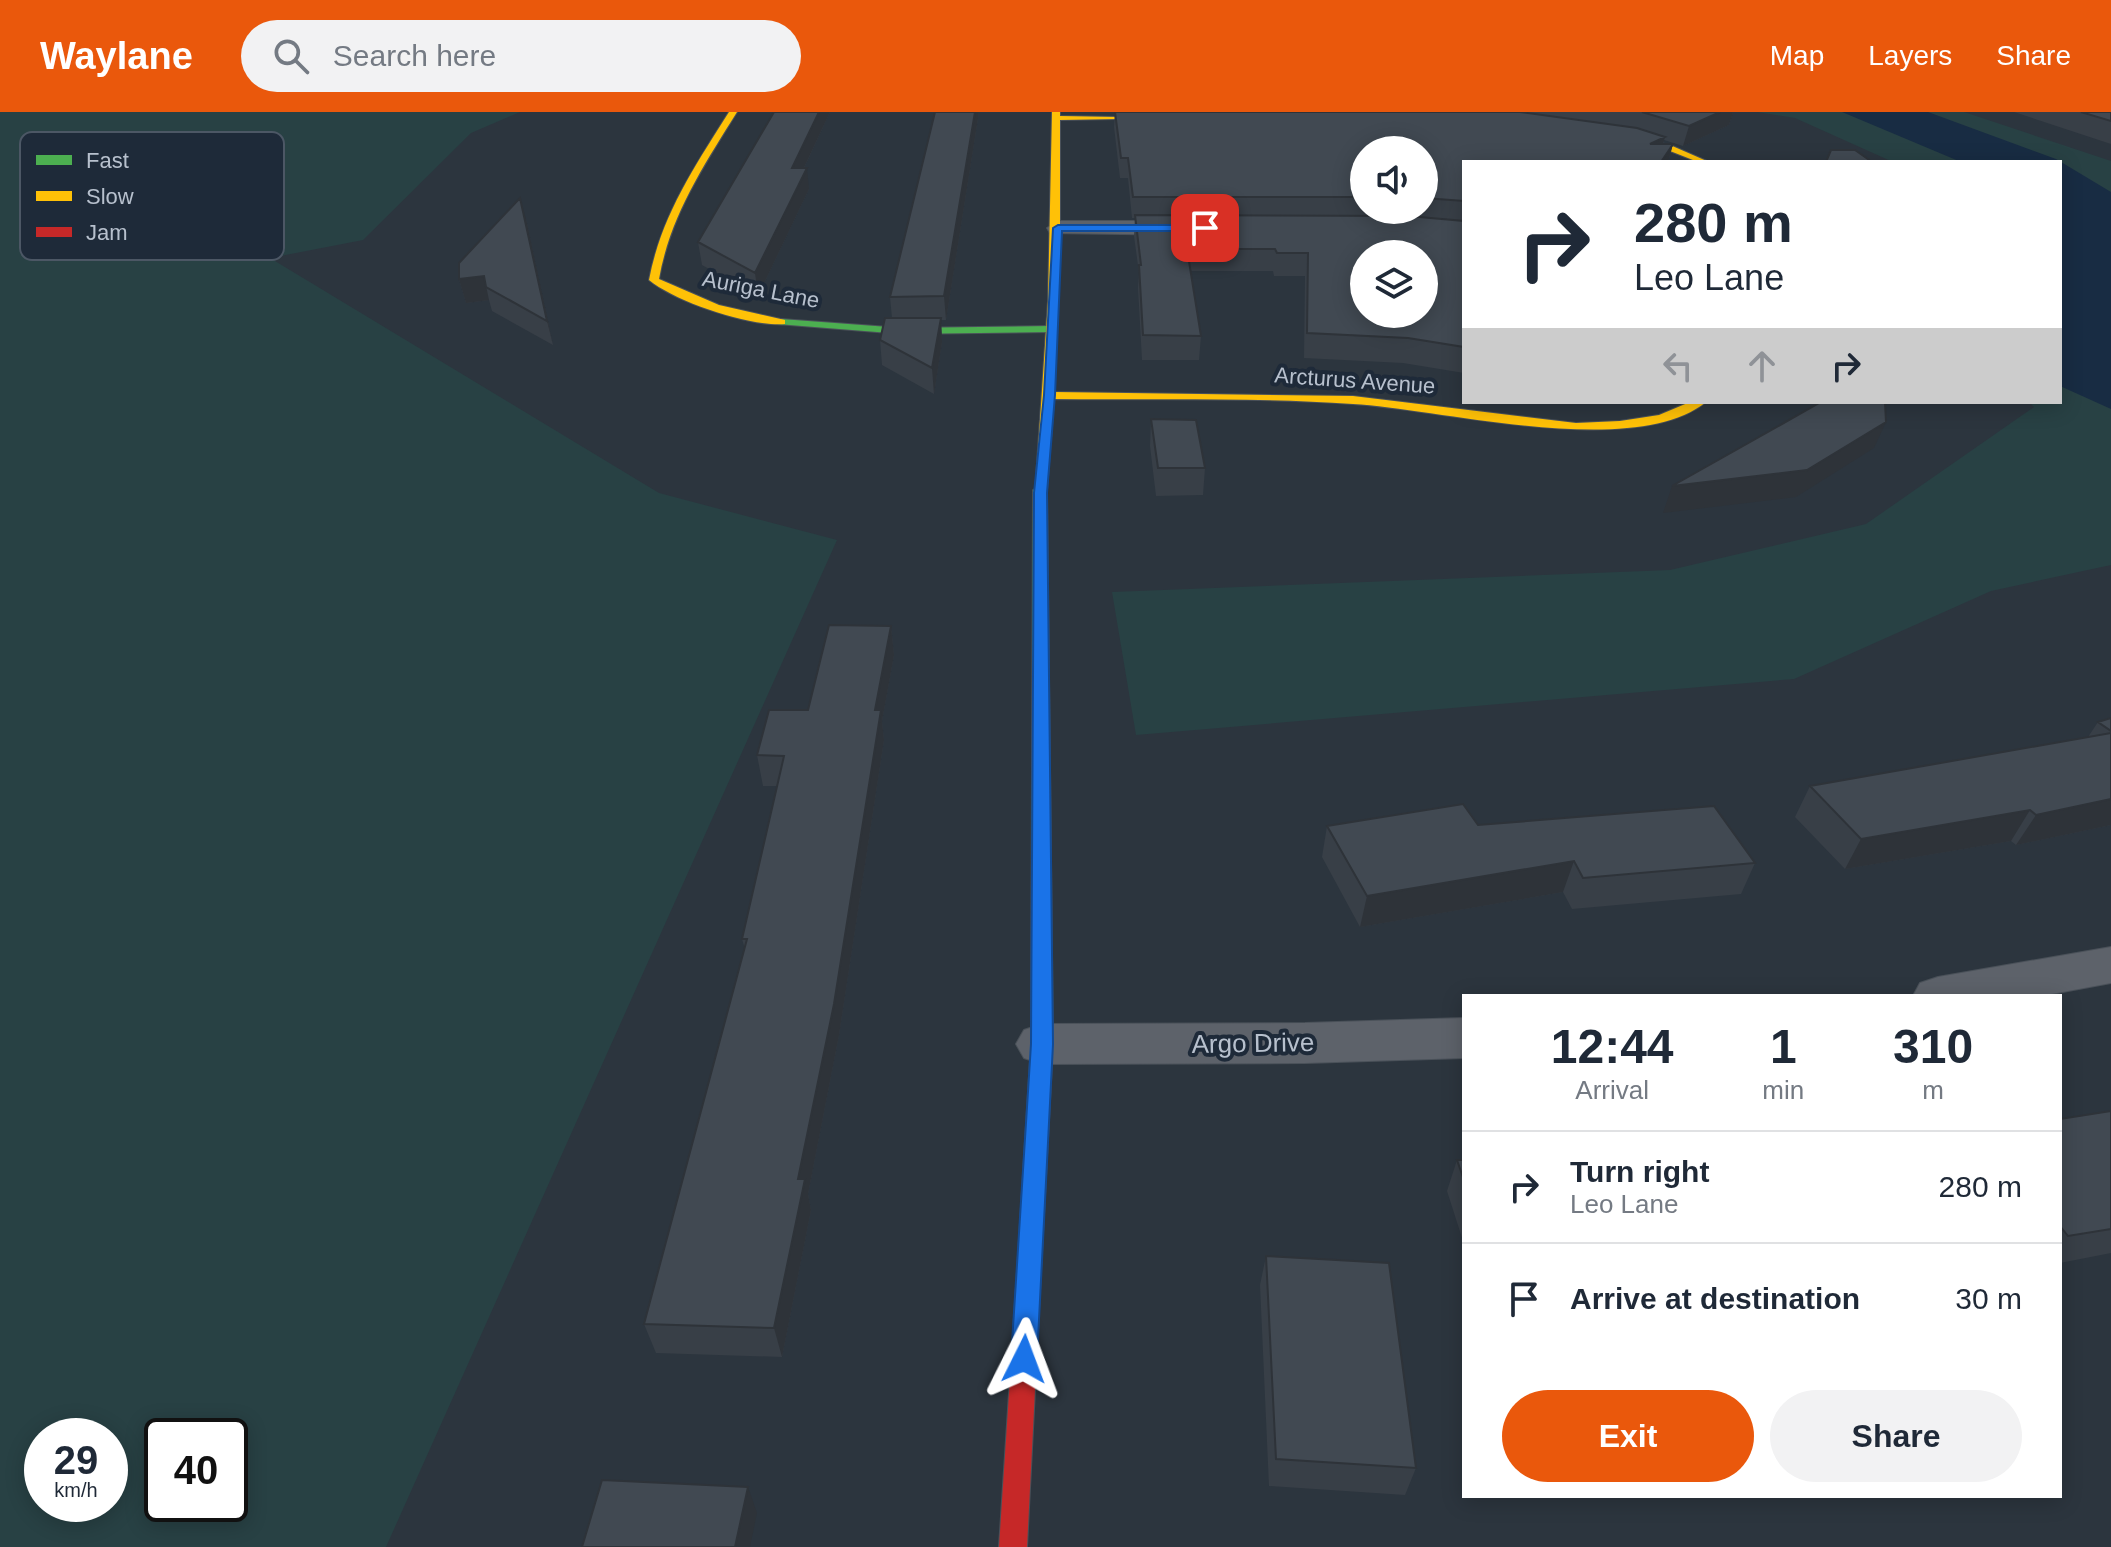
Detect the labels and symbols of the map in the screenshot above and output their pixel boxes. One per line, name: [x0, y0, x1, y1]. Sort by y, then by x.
legend: [20, 132, 284, 260]
text: Fast: [86, 148, 129, 173]
text: Slow: [86, 184, 134, 209]
pin: [1171, 194, 1239, 262]
text: Jam: [86, 220, 128, 245]
street label: Auriga Lane: [700, 266, 822, 313]
street label: Arcturus Avenue: [1274, 362, 1436, 399]
street label: Argo Drive: [1191, 1027, 1315, 1059]
position arrow: [982, 1317, 1066, 1401]
speed limit sign: 40: [144, 1418, 248, 1522]

